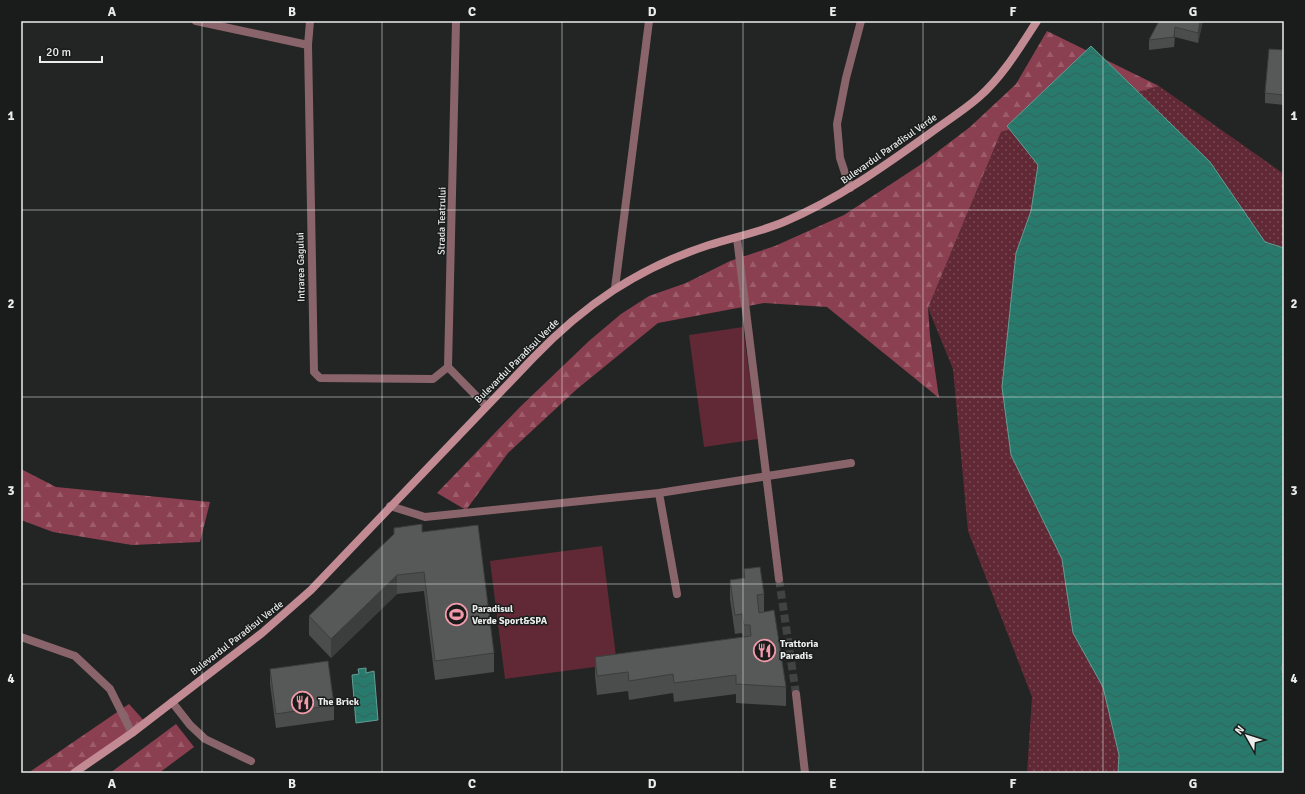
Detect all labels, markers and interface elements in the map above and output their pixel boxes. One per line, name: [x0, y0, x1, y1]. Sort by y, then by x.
text: A: [108, 4, 117, 20]
text: B: [288, 4, 296, 20]
text: C: [468, 4, 476, 20]
text: D: [648, 4, 657, 20]
text: E: [829, 4, 837, 20]
text: F: [1010, 4, 1017, 20]
text: G: [1189, 4, 1197, 20]
scale bar: [40, 38, 102, 64]
text: 20 m: [46, 45, 71, 60]
text: 1: [7, 108, 15, 124]
text: 1: [1290, 108, 1298, 124]
street label: Bulevardul Paradisul Verde: [839, 111, 939, 187]
street label: Strada Teatrului: [435, 187, 449, 255]
street label: Intrarea Gagului: [294, 232, 308, 302]
text: 2: [7, 296, 15, 312]
text: 2: [1290, 296, 1298, 312]
street label: Bulevardul Paradisul Verde: [472, 316, 562, 406]
text: 3: [7, 483, 15, 499]
text: 3: [1290, 483, 1298, 499]
street label: Bulevardul Paradisul Verde: [188, 598, 286, 678]
sports icon: Paradisul Verde Sport&SPA: [444, 602, 470, 628]
place label: Paradisul Verde Sport&SPA: [472, 603, 548, 627]
restaurant icon: Trattoria Paradis: [751, 637, 777, 663]
place label: Trattoria Paradis: [780, 638, 818, 662]
text: 4: [7, 671, 15, 687]
text: 4: [1290, 671, 1298, 687]
restaurant icon: The Brick: [289, 689, 315, 715]
place label: The Brick: [318, 696, 360, 708]
north arrow: [1227, 716, 1267, 756]
text: N: [1232, 723, 1247, 737]
text: A: [108, 776, 117, 792]
text: B: [288, 776, 296, 792]
text: C: [468, 776, 476, 792]
text: D: [648, 776, 657, 792]
text: E: [829, 776, 837, 792]
text: F: [1010, 776, 1017, 792]
text: G: [1189, 776, 1197, 792]

